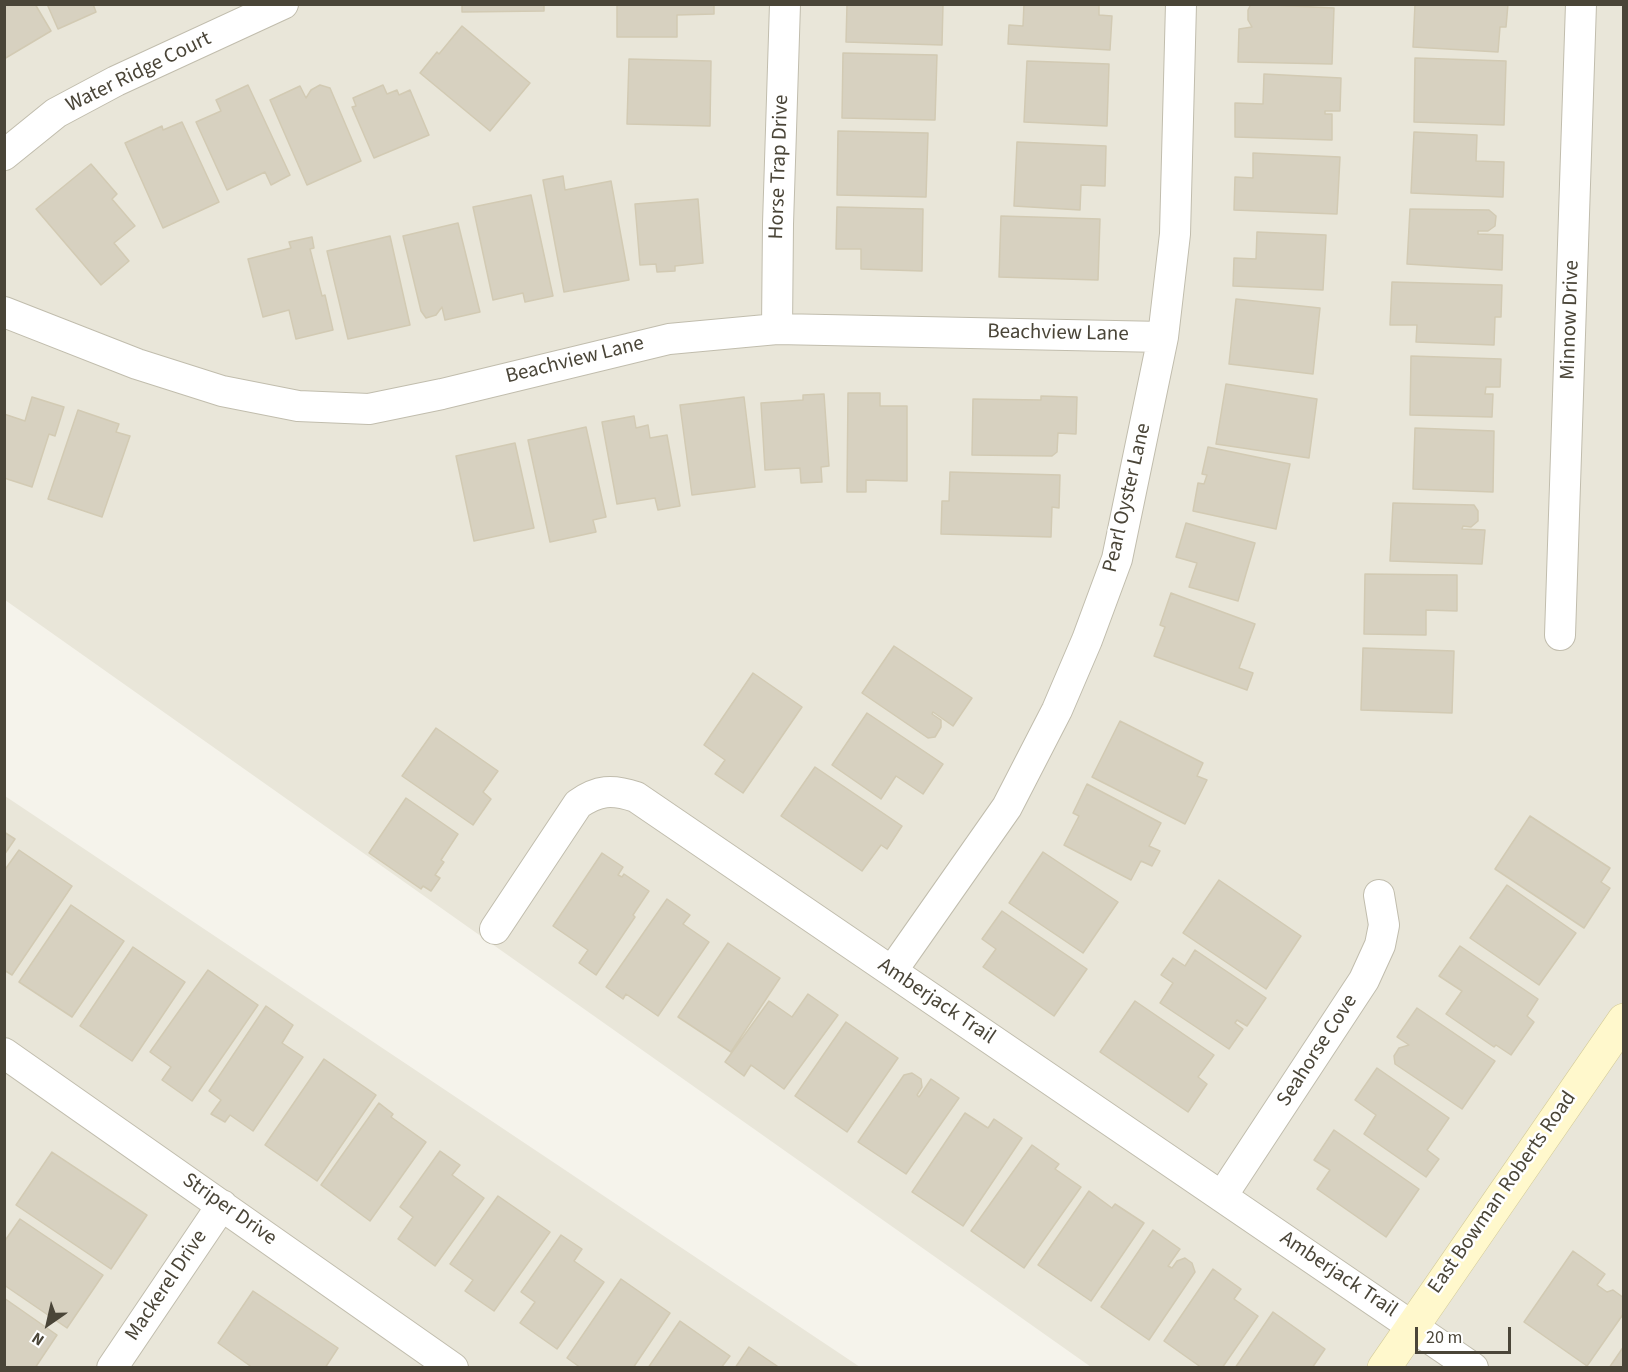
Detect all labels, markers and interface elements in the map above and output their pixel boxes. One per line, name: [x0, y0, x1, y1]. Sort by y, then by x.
street label: Water Ridge Court: [62, 27, 216, 119]
street label: Horse Trap Drive: [765, 94, 795, 240]
street label: Minnow Drive: [1556, 260, 1586, 380]
street label: Beachview Lane: [987, 320, 1129, 348]
street label: Beachview Lane: [503, 332, 647, 390]
street label: Pearl Oyster Lane: [1099, 421, 1157, 575]
street label: Amberjack Trail: [872, 953, 1000, 1051]
street label: Seahorse Cove: [1272, 990, 1364, 1112]
street label: East Bowman Roberts Road: [1424, 1087, 1582, 1299]
street label: Striper Drive: [177, 1168, 281, 1252]
street label: Mackerel Drive: [121, 1226, 213, 1346]
street label: Amberjack Trail: [1274, 1226, 1402, 1324]
north arrow: [18, 1294, 78, 1354]
scale bar: [1418, 1315, 1514, 1353]
text: 20 m: [1426, 1325, 1462, 1350]
text: N: [27, 1327, 49, 1351]

